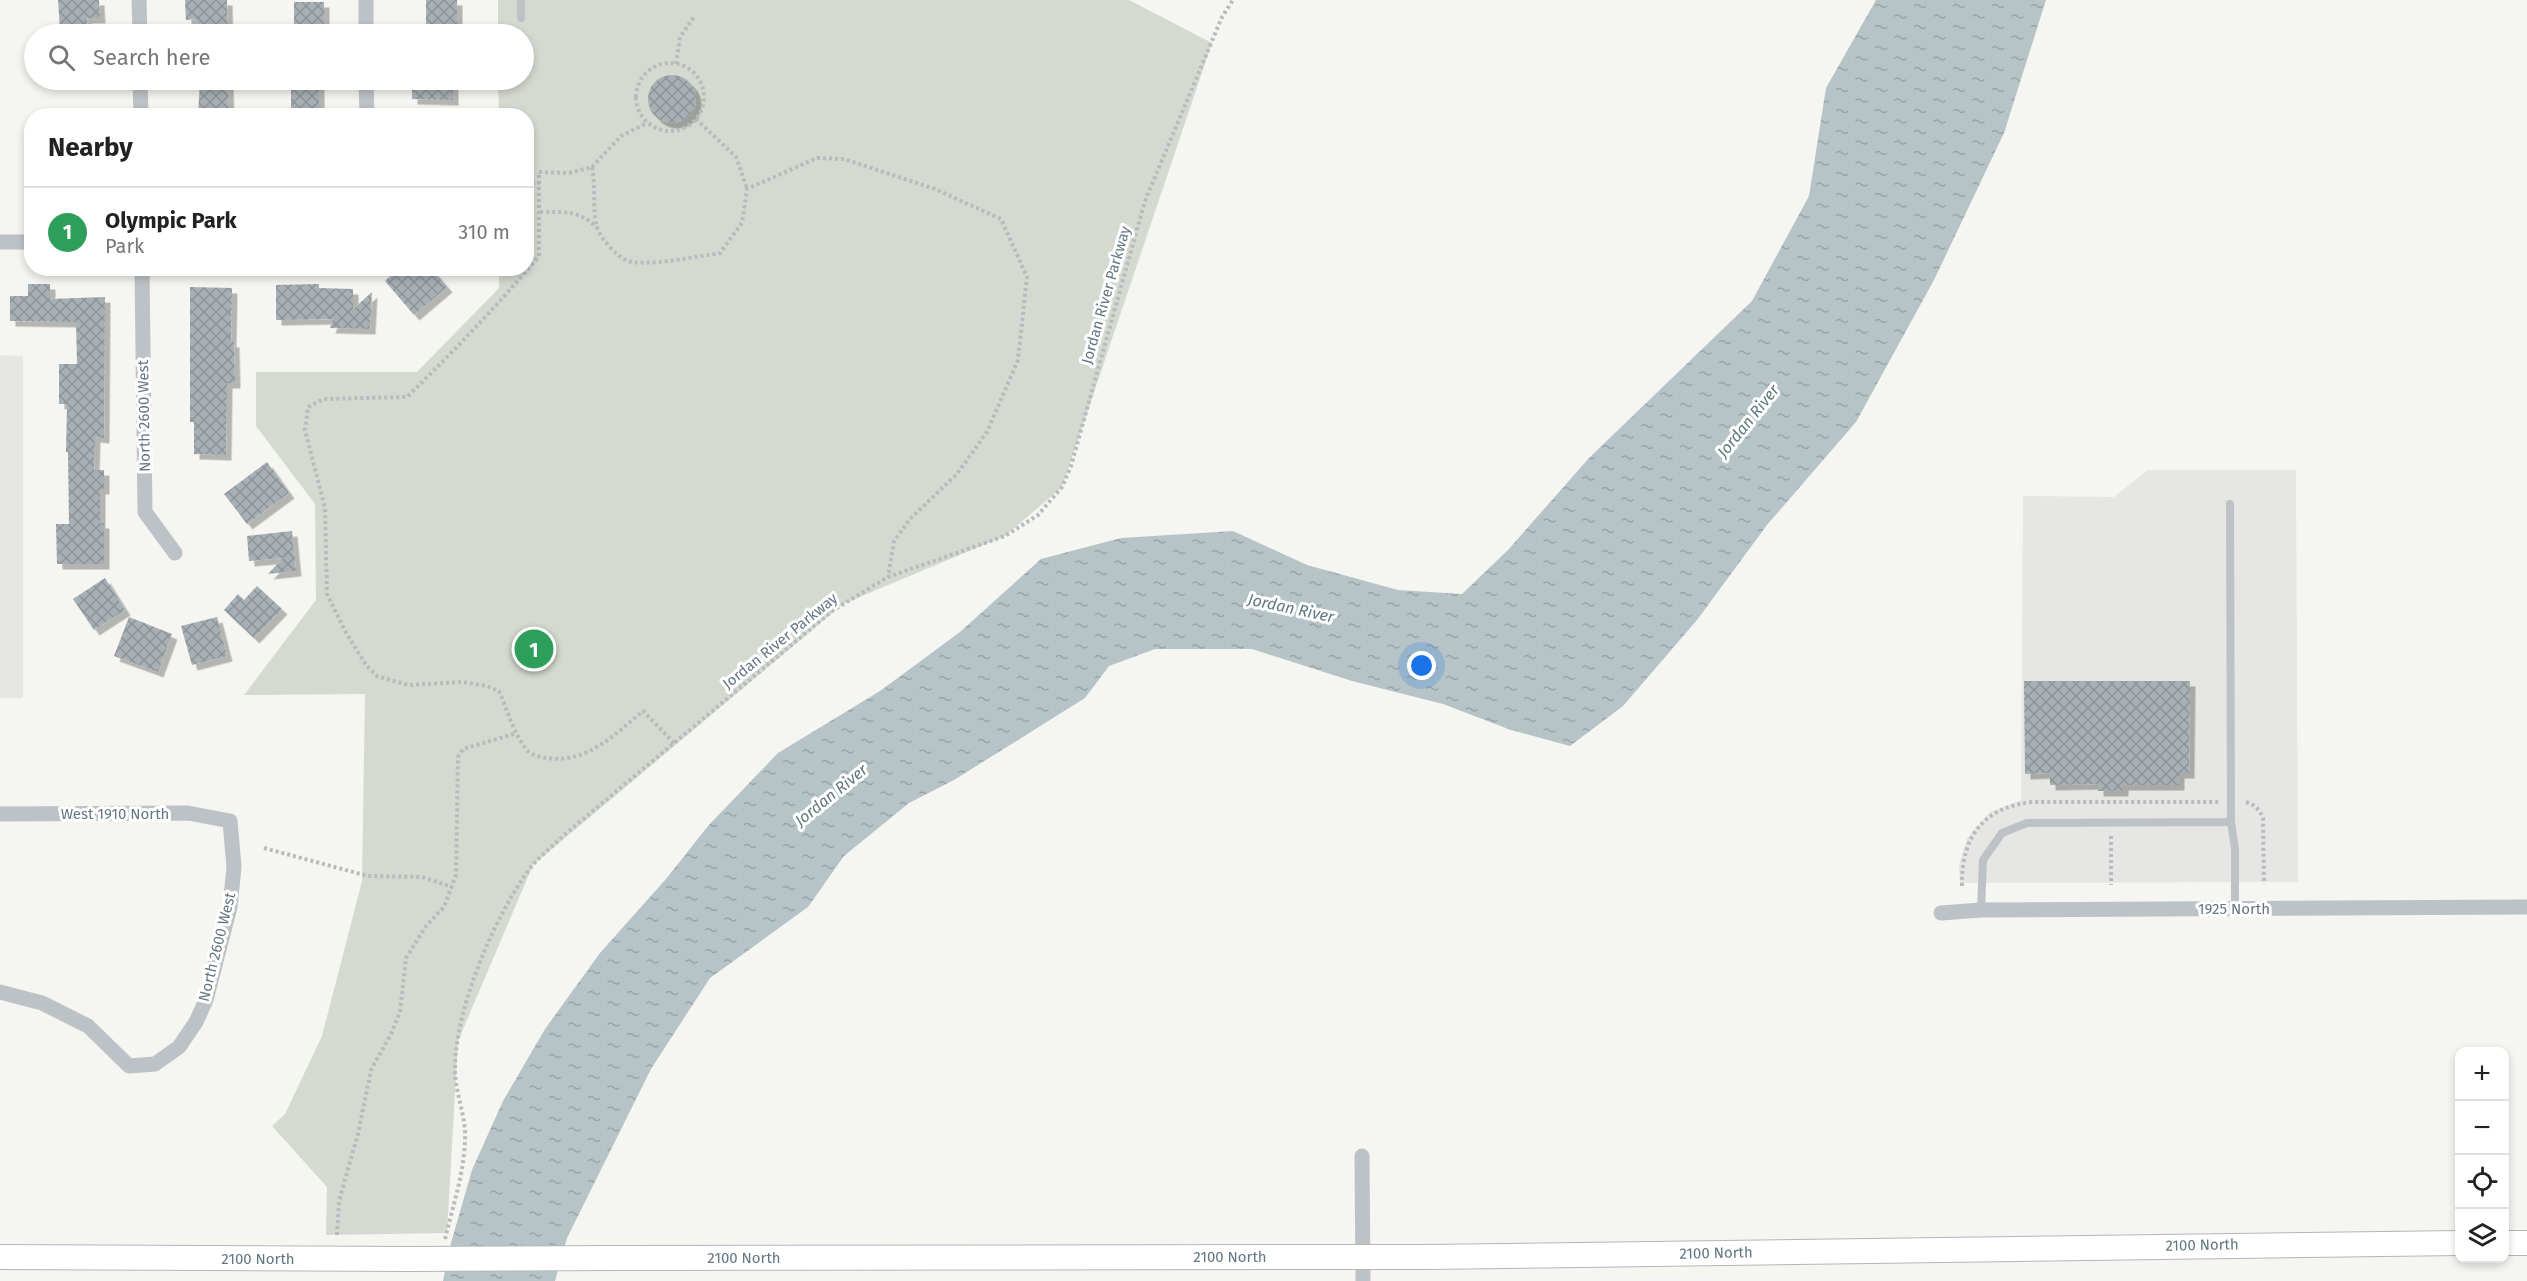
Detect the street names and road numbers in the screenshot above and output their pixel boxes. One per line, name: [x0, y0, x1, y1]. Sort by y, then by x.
street label: Jordan River Parkway: [1078, 223, 1134, 366]
street label: North 2600 West: [134, 359, 154, 472]
street label: Jordan River Parkway: [719, 589, 842, 693]
street label: West 1910 North: [61, 805, 169, 823]
street label: North 2600 West: [195, 890, 239, 1003]
street label: 1925 North: [2198, 900, 2270, 918]
street label: 2100 North: [2165, 1235, 2239, 1255]
street label: 2100 North: [1679, 1243, 1753, 1263]
street label: 2100 North: [1193, 1248, 1267, 1266]
street label: 2100 North: [707, 1249, 781, 1267]
street label: 2100 North: [221, 1250, 295, 1268]

